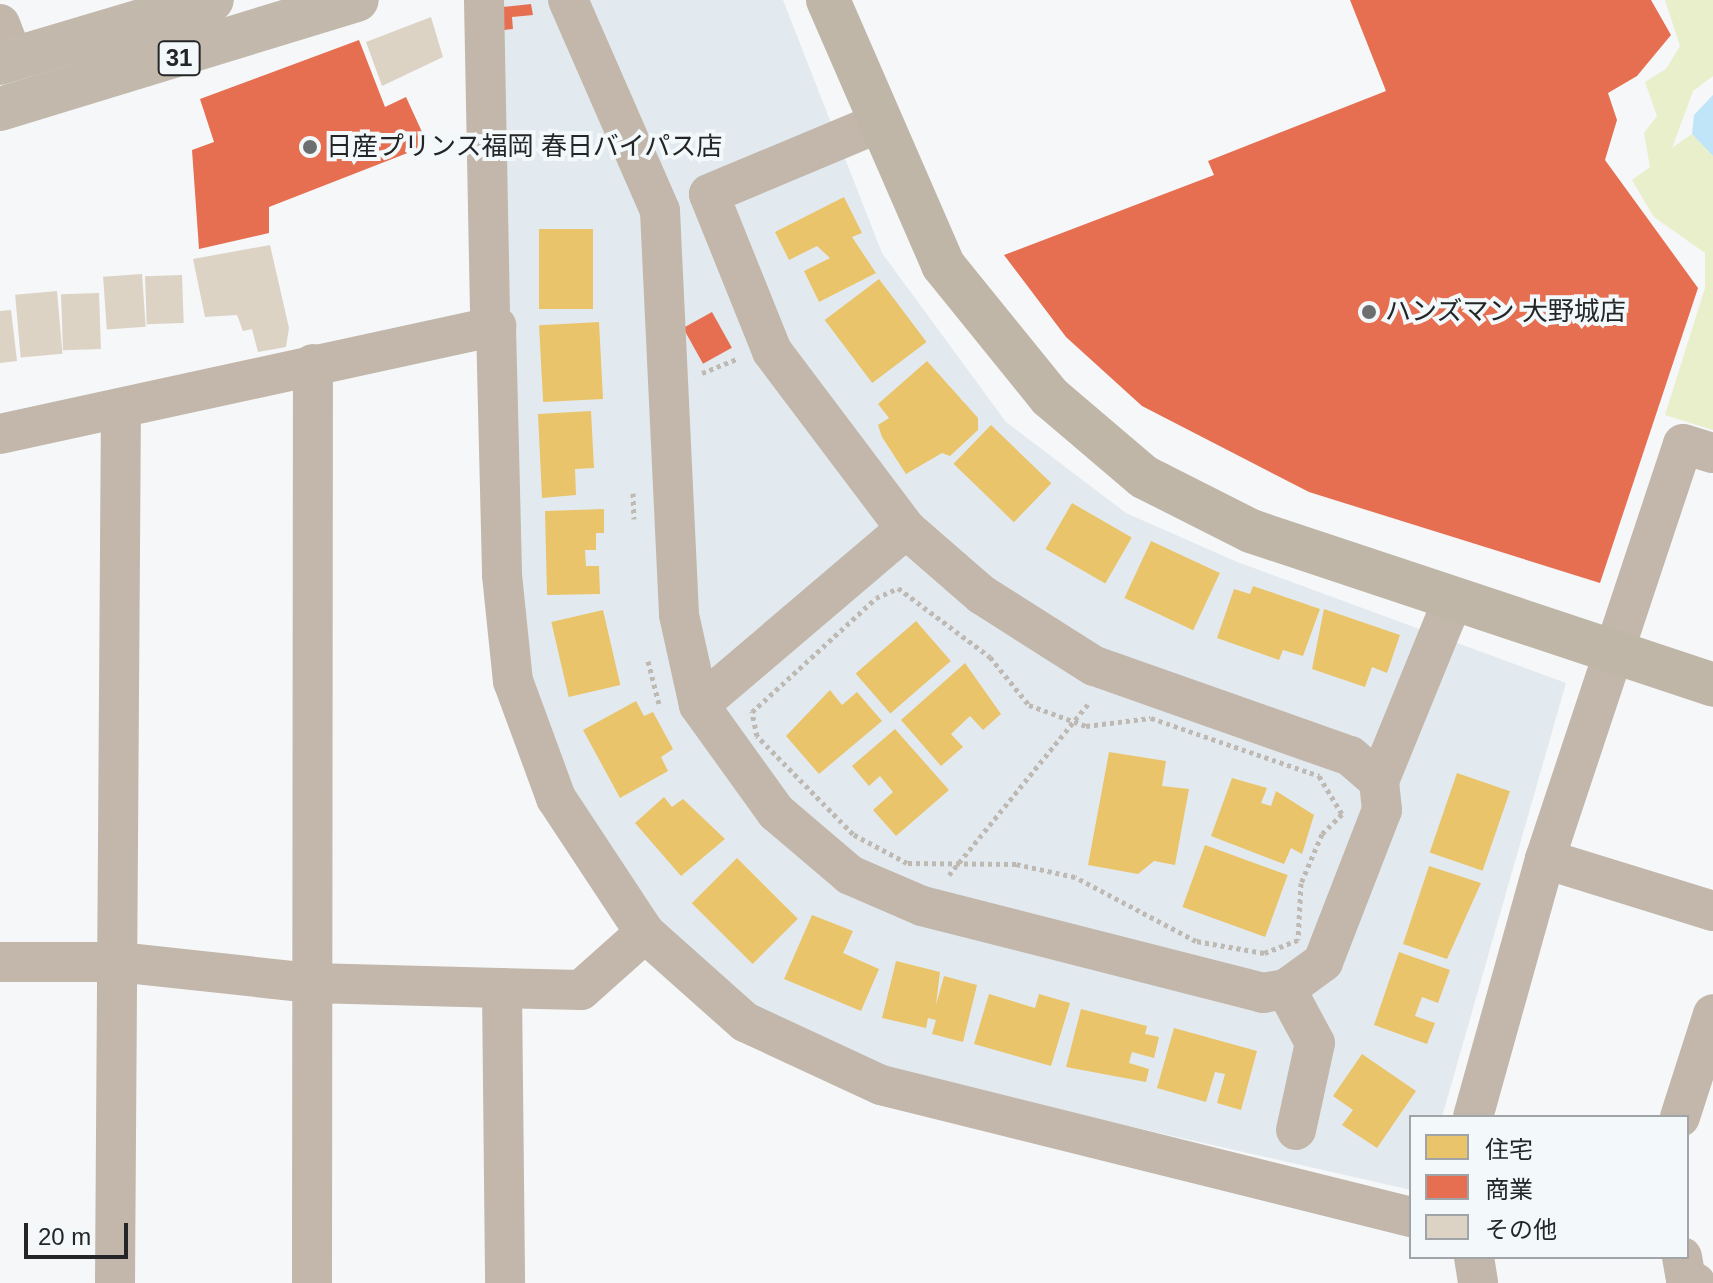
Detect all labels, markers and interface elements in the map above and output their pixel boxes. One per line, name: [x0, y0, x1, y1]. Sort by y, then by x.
road number: 31: [157, 38, 201, 78]
place label: 日産プリンス福岡 春日バイパス店: [326, 131, 723, 163]
marker: 日産プリンス福岡 春日バイパス店: [301, 138, 319, 156]
place label: ハンズマン 大野城店: [1385, 296, 1626, 328]
marker: ハンズマン 大野城店: [1360, 303, 1378, 321]
legend: [1409, 1115, 1689, 1259]
text: 住宅: [1485, 1136, 1533, 1163]
text: 商業: [1485, 1176, 1533, 1203]
scale bar: [28, 1207, 132, 1257]
text: その他: [1485, 1216, 1557, 1243]
text: 20 m: [38, 1223, 91, 1250]

